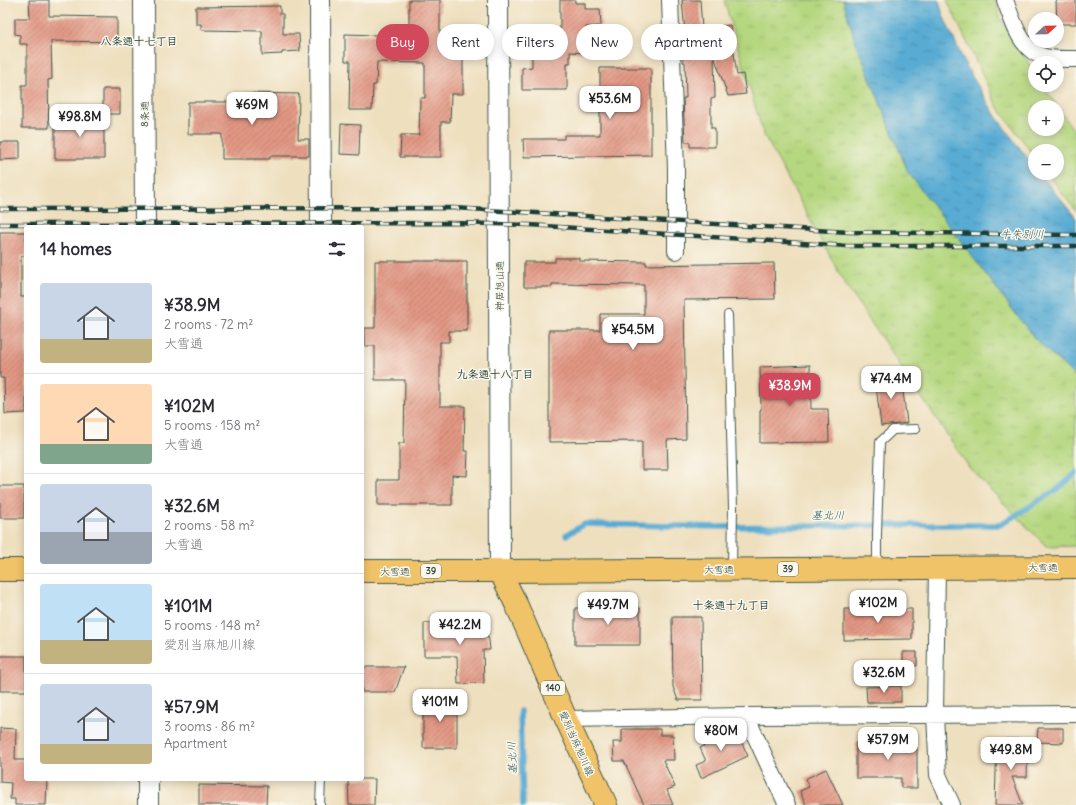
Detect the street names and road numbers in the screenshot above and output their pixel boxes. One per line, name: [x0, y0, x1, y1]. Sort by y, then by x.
street label: 8条通: [138, 101, 151, 127]
street label: 神居旭山通: [493, 261, 506, 311]
street label: 大雪通: [1028, 561, 1058, 574]
road number: 39: [778, 562, 798, 576]
street label: 大雪通: [704, 563, 734, 576]
road number: 39: [421, 564, 441, 578]
street label: 大雪通: [380, 565, 410, 578]
road number: 140: [541, 681, 565, 695]
street label: 愛別当麻旭川線: [556, 709, 597, 778]

